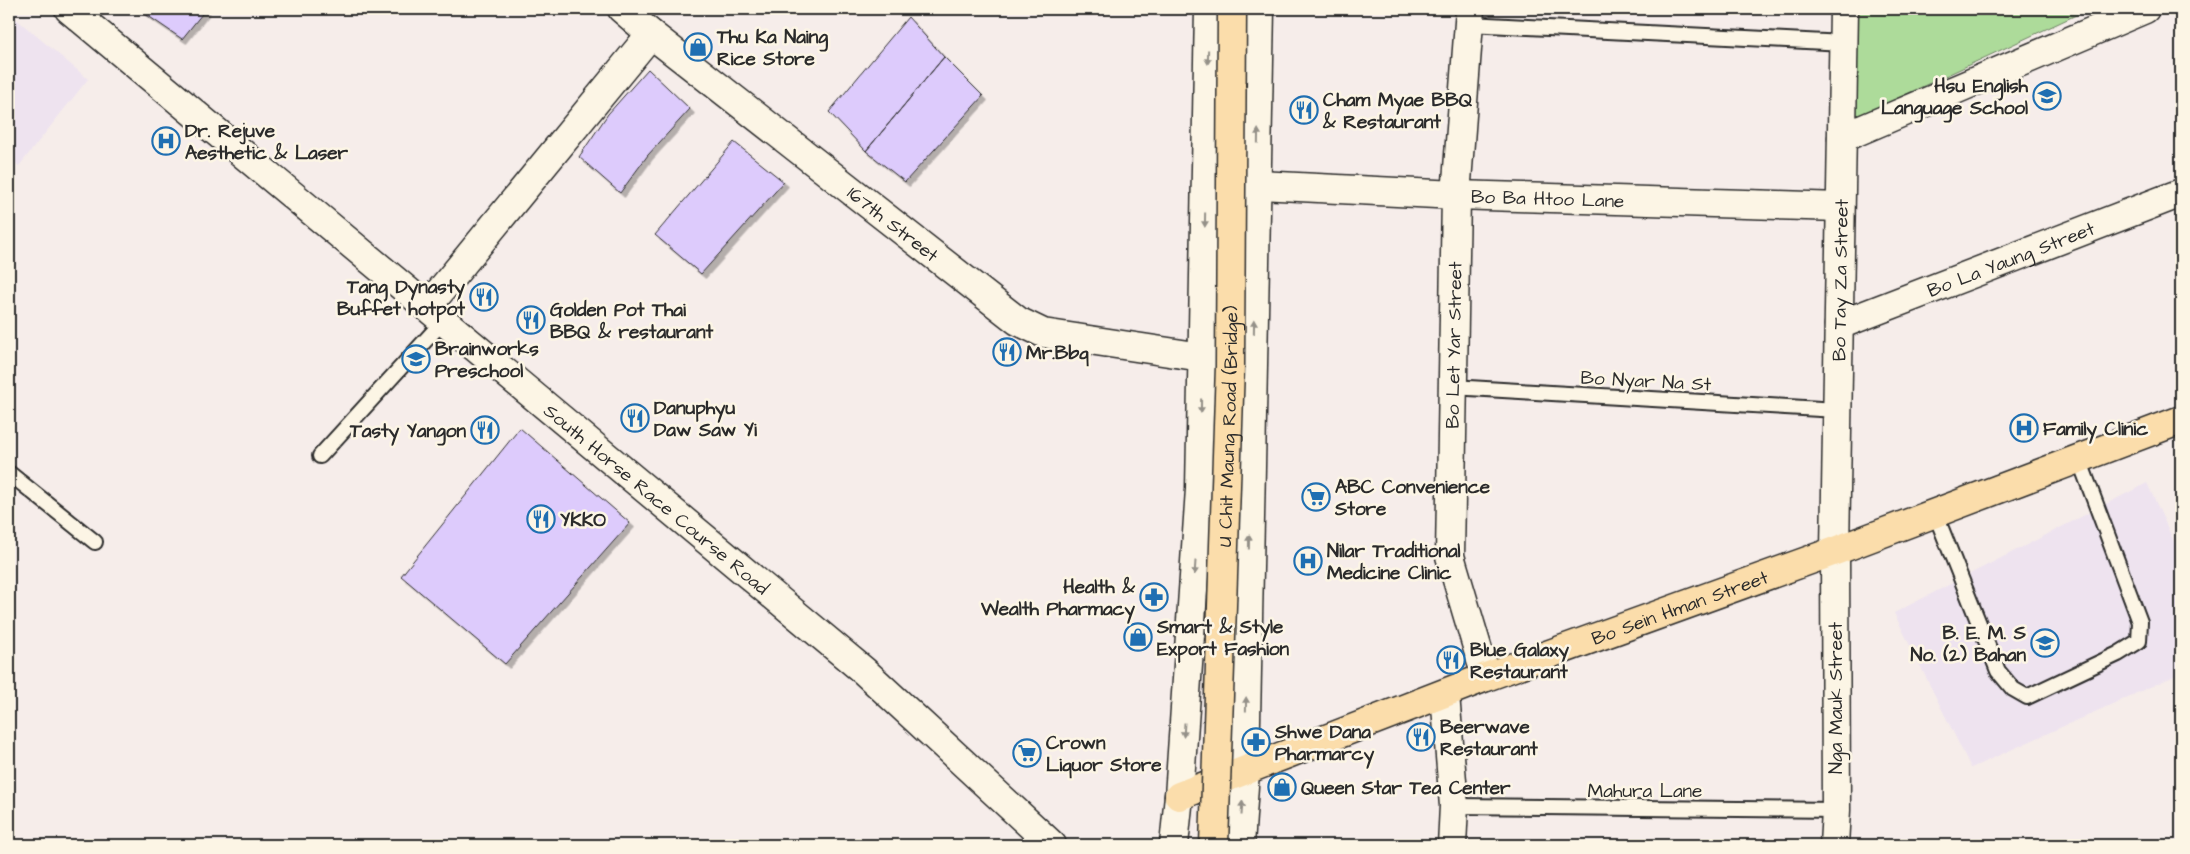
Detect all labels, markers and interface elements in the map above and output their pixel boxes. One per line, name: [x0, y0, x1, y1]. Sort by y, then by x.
place label: Thu Ka Naing Rice Store: [716, 24, 828, 73]
shop icon: Thu Ka Naing Rice Store: [683, 32, 713, 62]
one-way arrow: [1204, 50, 1212, 66]
place label: Hsu English Language School: [1881, 73, 2029, 123]
school or university icon: Hsu English Language School: [2032, 81, 2062, 111]
place label: Cham Myae BBQ & Restaurant: [1322, 87, 1473, 136]
restaurant icon: Cham Myae BBQ & Restaurant: [1289, 95, 1319, 125]
place label: Dr. Rejuve Aesthetic & Laser: [185, 118, 349, 167]
hospital icon: Dr. Rejuve Aesthetic & Laser: [151, 126, 181, 156]
one-way arrow: [1254, 128, 1262, 144]
street label: 167th Street: [841, 180, 944, 269]
street label: Bo Ba Htoo Lane: [1471, 183, 1625, 215]
street label: Bo Tay Za Street: [1826, 198, 1856, 361]
one-way arrow: [1201, 212, 1209, 228]
street label: Bo La Yaung Street: [1924, 216, 2099, 305]
street label: Bo Let Yar Street: [1440, 261, 1469, 429]
place label: Tang Dynasty Buffet hotpot: [337, 274, 466, 323]
restaurant icon: Tang Dynasty Buffet hotpot: [469, 282, 499, 312]
place label: Golden Pot Thai BBQ & restaurant: [550, 297, 713, 346]
restaurant icon: Golden Pot Thai BBQ & restaurant: [516, 305, 546, 335]
street label: U Chit Maung Road (Bridge): [1212, 305, 1246, 547]
one-way arrow: [1250, 319, 1258, 335]
place label: Brainworks Preschool: [435, 336, 539, 385]
restaurant icon: Mr.Bbq: [992, 337, 1022, 367]
place label: Mr.Bbq: [1026, 340, 1089, 367]
school or university icon: Brainworks Preschool: [401, 344, 431, 374]
street label: Bo Nyar Na St: [1580, 365, 1712, 399]
place label: Danuphyu Daw Saw Yi: [654, 395, 757, 444]
street label: South Horse Race Course Road: [537, 398, 775, 602]
one-way arrow: [1197, 398, 1205, 414]
restaurant icon: Danuphyu Daw Saw Yi: [620, 403, 650, 433]
hospital icon: Family Clinic: [2009, 413, 2039, 443]
restaurant icon: Tasty Yangon: [470, 415, 500, 445]
place label: Family Clinic: [2043, 416, 2148, 444]
place label: Tasty Yangon: [349, 418, 466, 446]
place label: ABC Convenience Store: [1334, 474, 1491, 523]
supermarket icon: ABC Convenience Store: [1301, 482, 1331, 512]
restaurant icon: YKKO: [526, 504, 556, 534]
place label: YKKO: [560, 507, 606, 534]
one-way arrow: [1245, 534, 1253, 550]
place label: Nilar Traditional Medicine Clinic: [1327, 538, 1461, 587]
hospital icon: Nilar Traditional Medicine Clinic: [1293, 546, 1323, 576]
one-way arrow: [1190, 561, 1198, 577]
street label: Bo Sein Hman Street: [1588, 564, 1772, 653]
place label: Health & Wealth Pharmacy: [980, 574, 1136, 624]
pharmacy icon: Health & Wealth Pharmacy: [1139, 582, 1169, 612]
place label: Smart & Style Export Fashion: [1156, 614, 1290, 663]
place label: B. E. M. S No. (2) Bahan: [1911, 620, 2026, 669]
shop icon: Smart & Style Export Fashion: [1123, 622, 1153, 652]
street label: Nga Mauk Street: [1823, 622, 1851, 774]
school or university icon: B. E. M. S No. (2) Bahan: [2030, 628, 2060, 658]
place label: Blue Galaxy Restaurant: [1470, 637, 1569, 686]
restaurant icon: Blue Galaxy Restaurant: [1436, 645, 1466, 675]
one-way arrow: [1242, 696, 1250, 712]
place label: Beerwave Restaurant: [1440, 714, 1538, 763]
place label: Shwe Dana Pharmarcy: [1274, 719, 1375, 769]
restaurant icon: Beerwave Restaurant: [1406, 722, 1436, 752]
one-way arrow: [1179, 723, 1187, 739]
pharmacy icon: Shwe Dana Pharmarcy: [1241, 727, 1271, 757]
place label: Crown Liquor Store: [1046, 730, 1162, 779]
supermarket icon: Crown Liquor Store: [1012, 738, 1042, 768]
shop icon: Queen Star Tea Center: [1267, 772, 1297, 802]
place label: Queen Star Tea Center: [1301, 775, 1511, 802]
street label: Mahura Lane: [1588, 778, 1702, 805]
one-way arrow: [1239, 800, 1247, 816]

